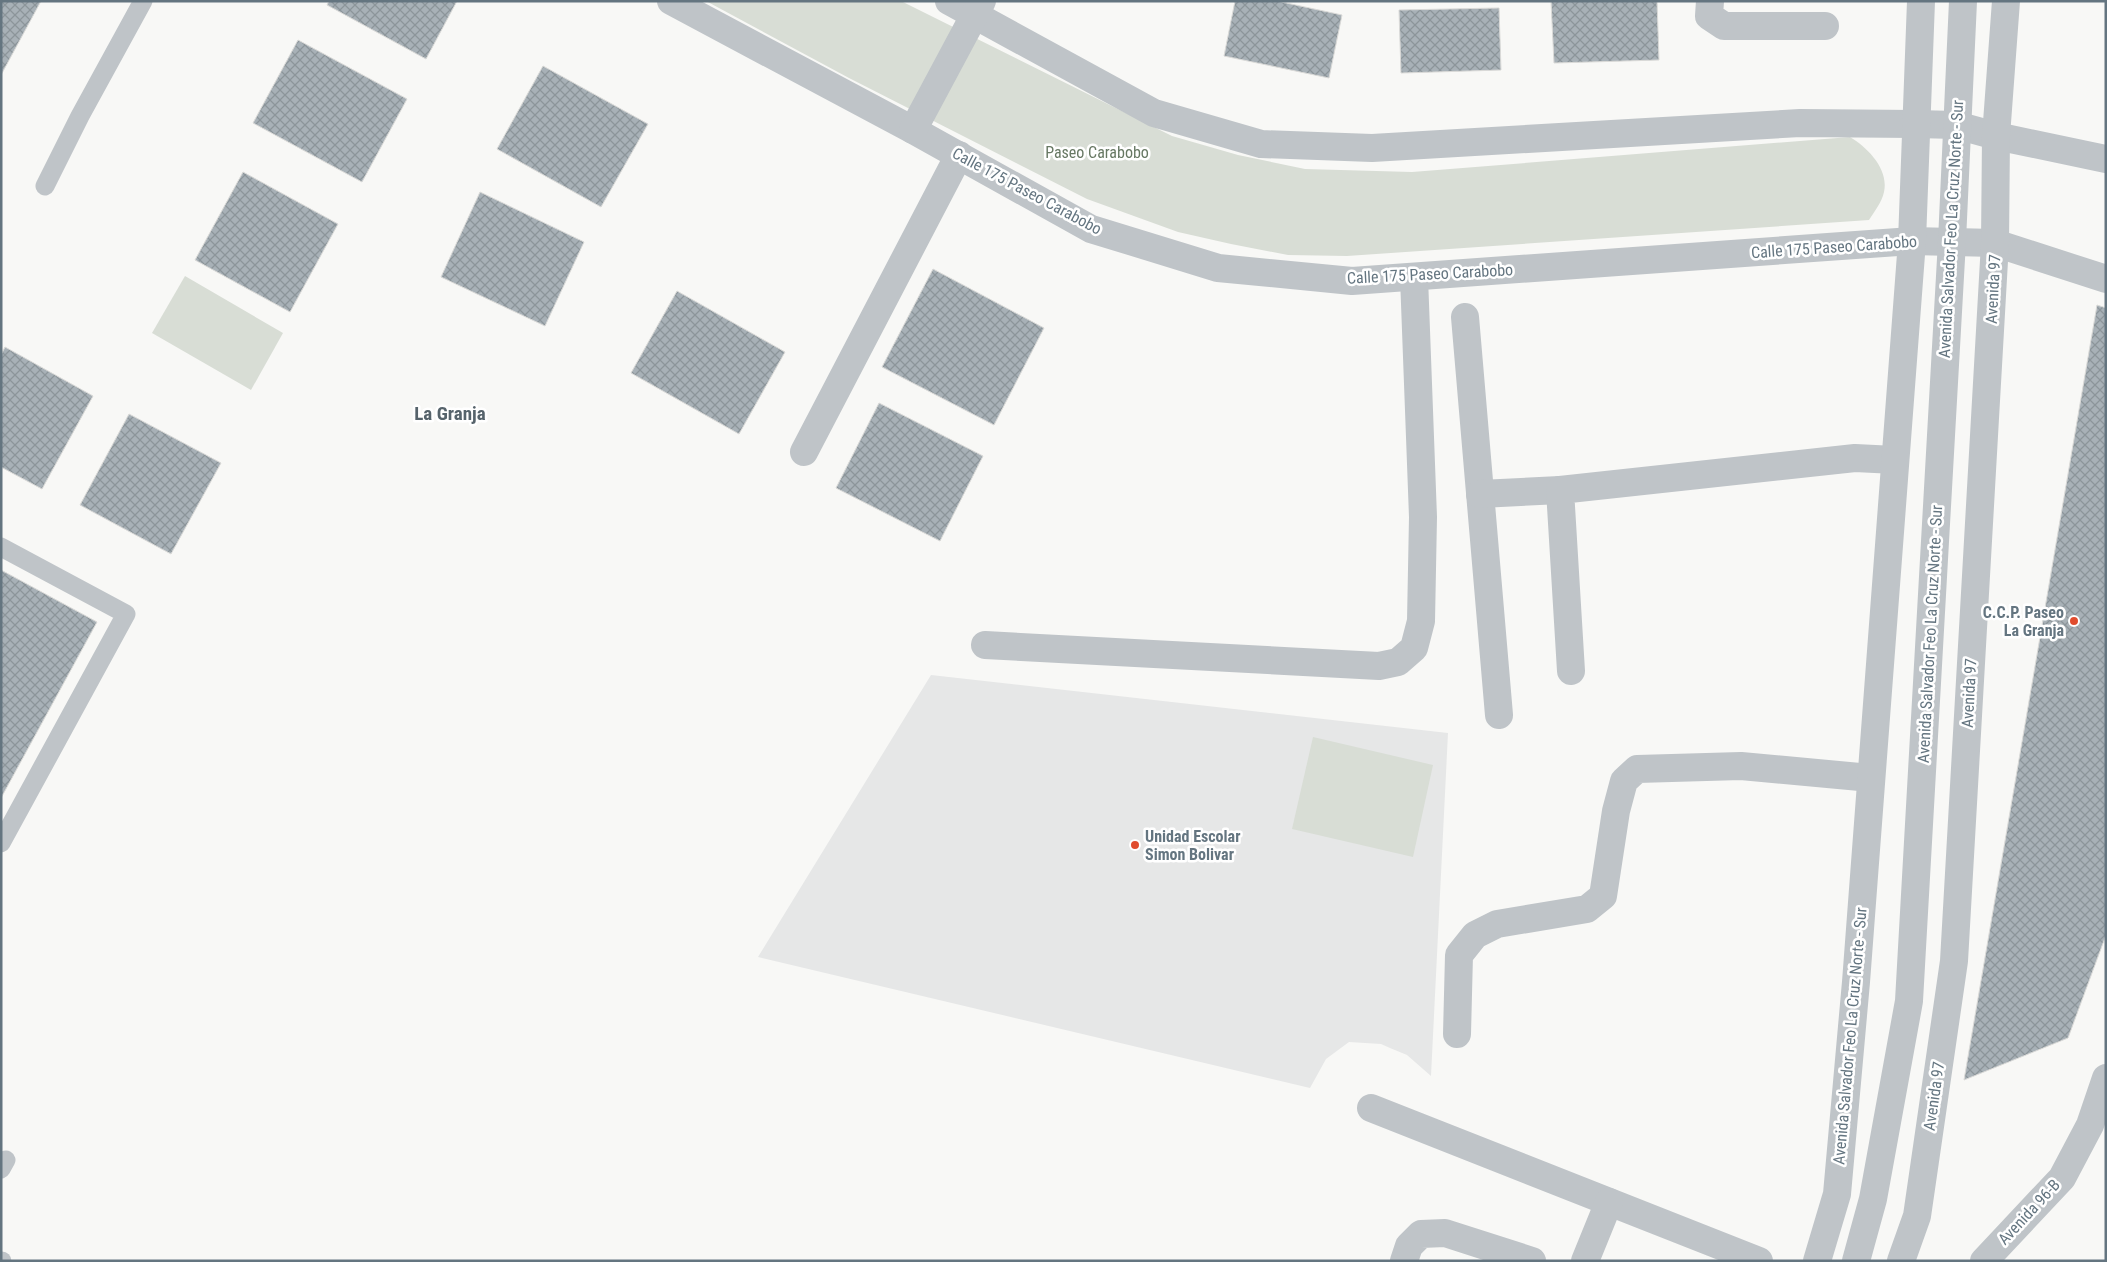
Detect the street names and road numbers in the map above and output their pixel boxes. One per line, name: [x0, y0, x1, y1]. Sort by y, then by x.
street label: Avenida Salvador Feo La Cruz Norte - Sur: [1935, 100, 1967, 358]
street label: Calle 175 Paseo Carabobo: [949, 144, 1105, 238]
street label: Calle 175 Paseo Carabobo: [1750, 232, 1918, 262]
street label: Avenida 97: [1982, 254, 2004, 324]
street label: Calle 175 Paseo Carabobo: [1346, 260, 1514, 288]
street label: Avenida Salvador Feo La Cruz Norte - Sur: [1914, 505, 1946, 763]
street label: Avenida 97: [1958, 658, 1980, 728]
street label: Avenida Salvador Feo La Cruz Norte - Sur: [1829, 907, 1871, 1165]
street label: Avenida 97: [1920, 1060, 1948, 1132]
street label: Avenida 96-B: [1994, 1175, 2064, 1249]

